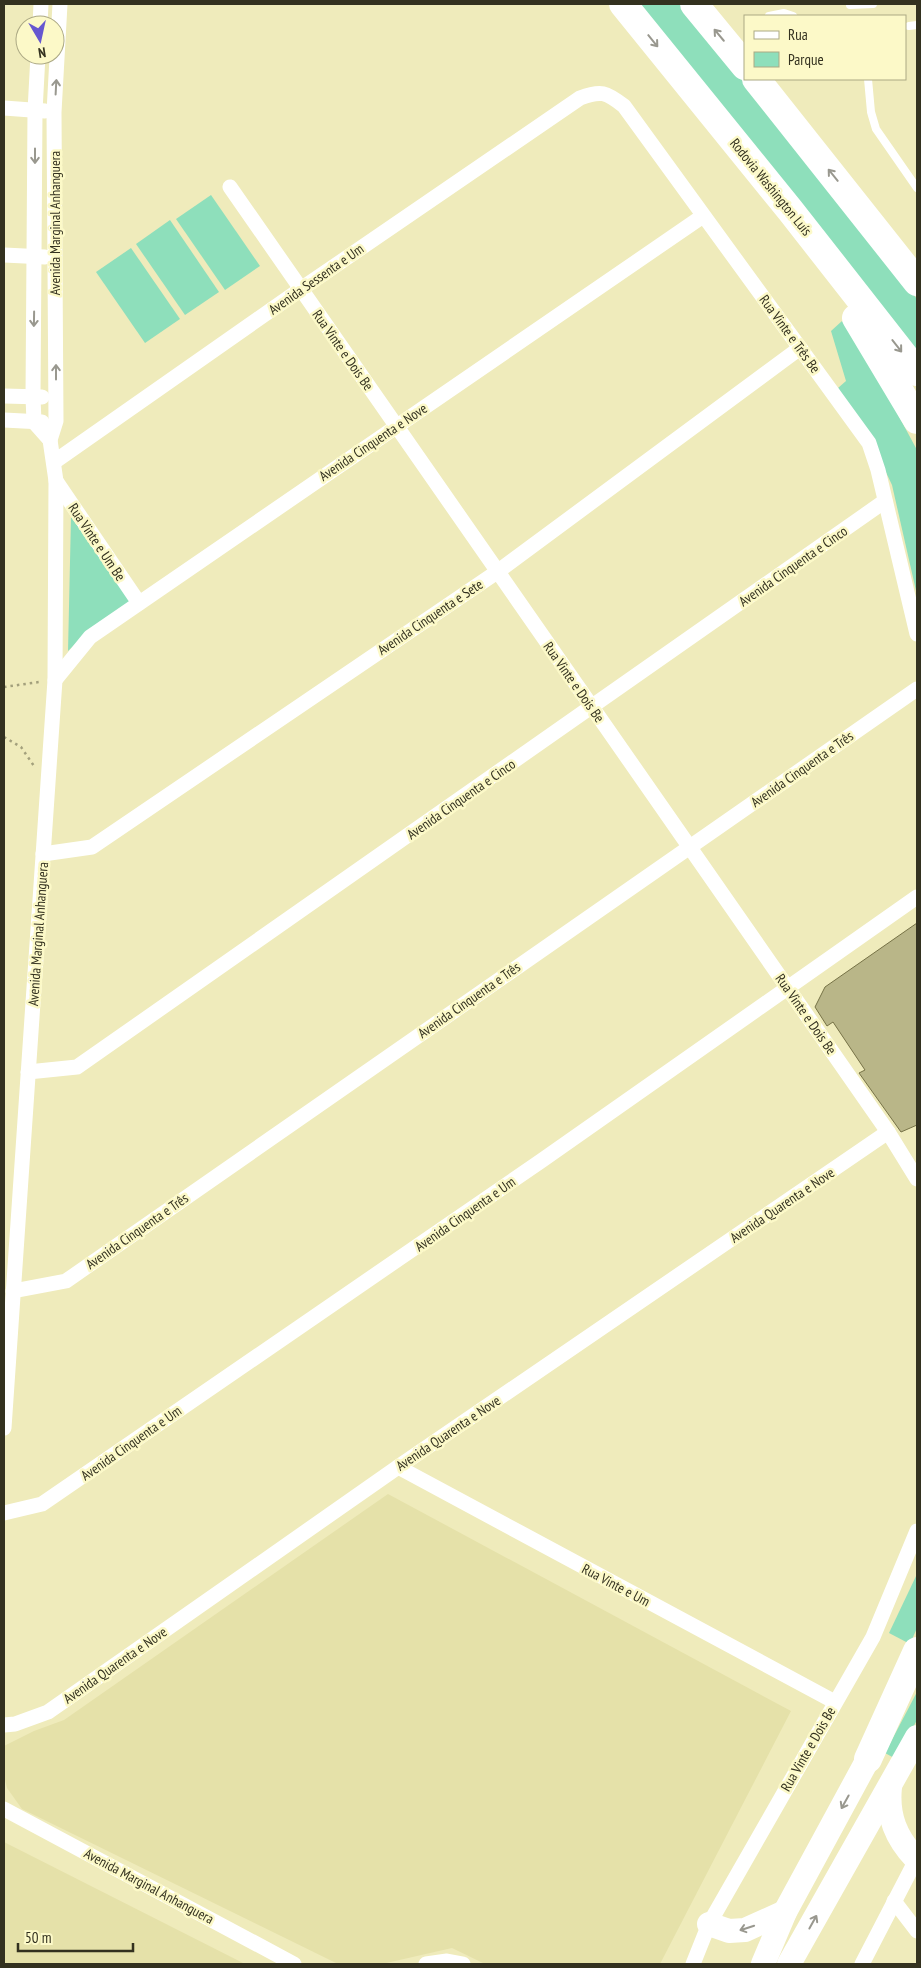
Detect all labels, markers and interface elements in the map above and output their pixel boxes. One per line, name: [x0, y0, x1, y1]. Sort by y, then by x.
north arrow: [15, 15, 65, 65]
legend: [744, 15, 906, 80]
text: Rua: [788, 25, 808, 44]
one-way arrow: [714, 28, 725, 41]
one-way arrow: [648, 35, 659, 48]
text: N: [37, 43, 47, 62]
text: Parque: [788, 50, 824, 69]
one-way arrow: [51, 80, 60, 96]
street label: Rodovia Washington Luís: [726, 135, 816, 240]
one-way arrow: [30, 148, 40, 164]
street label: Avenida Marginal Anhanguera: [46, 151, 64, 295]
one-way arrow: [828, 169, 839, 182]
street label: Avenida Sessenta e Um: [265, 240, 367, 318]
street label: Rua Vinte e Três Be: [756, 291, 825, 377]
street label: Rua Vinte e Dois Be: [309, 306, 378, 394]
one-way arrow: [29, 310, 39, 326]
one-way arrow: [892, 339, 902, 353]
one-way arrow: [51, 365, 61, 381]
street label: Avenida Cinquenta e Nove: [315, 399, 431, 485]
street label: Rua Vinte e Um Be: [64, 500, 130, 584]
street label: Avenida Cinquenta e Cinco: [735, 522, 851, 610]
street label: Avenida Cinquenta e Sete: [374, 575, 486, 659]
street label: Rua Vinte e Dois Be: [540, 638, 609, 726]
street label: Avenida Cinquenta e Três: [747, 727, 857, 811]
street label: Avenida Cinquenta e Cinco: [403, 755, 519, 843]
street label: Avenida Marginal Anhanguera: [24, 861, 52, 1007]
street label: Avenida Cinquenta e Três: [414, 958, 524, 1042]
street label: Rua Vinte e Dois Be: [772, 970, 841, 1058]
street label: Avenida Quarenta e Nove: [726, 1163, 838, 1247]
street label: Avenida Cinquenta e Um: [411, 1173, 519, 1255]
street label: Avenida Cinquenta e Três: [82, 1189, 192, 1273]
street label: Avenida Quarenta e Nove: [392, 1391, 504, 1475]
street label: Avenida Cinquenta e Um: [77, 1402, 185, 1484]
street label: Rua Vinte e Um: [579, 1560, 653, 1610]
street label: Avenida Quarenta e Nove: [60, 1622, 170, 1707]
street label: Rua Vinte e Dois Be: [777, 1703, 840, 1794]
one-way arrow: [840, 1794, 850, 1809]
street label: Avenida Marginal Anhanguera: [81, 1844, 217, 1928]
one-way arrow: [809, 1915, 819, 1929]
scale bar: [18, 1920, 132, 1952]
one-way arrow: [740, 1923, 756, 1933]
text: 50 m: [25, 1928, 51, 1947]

